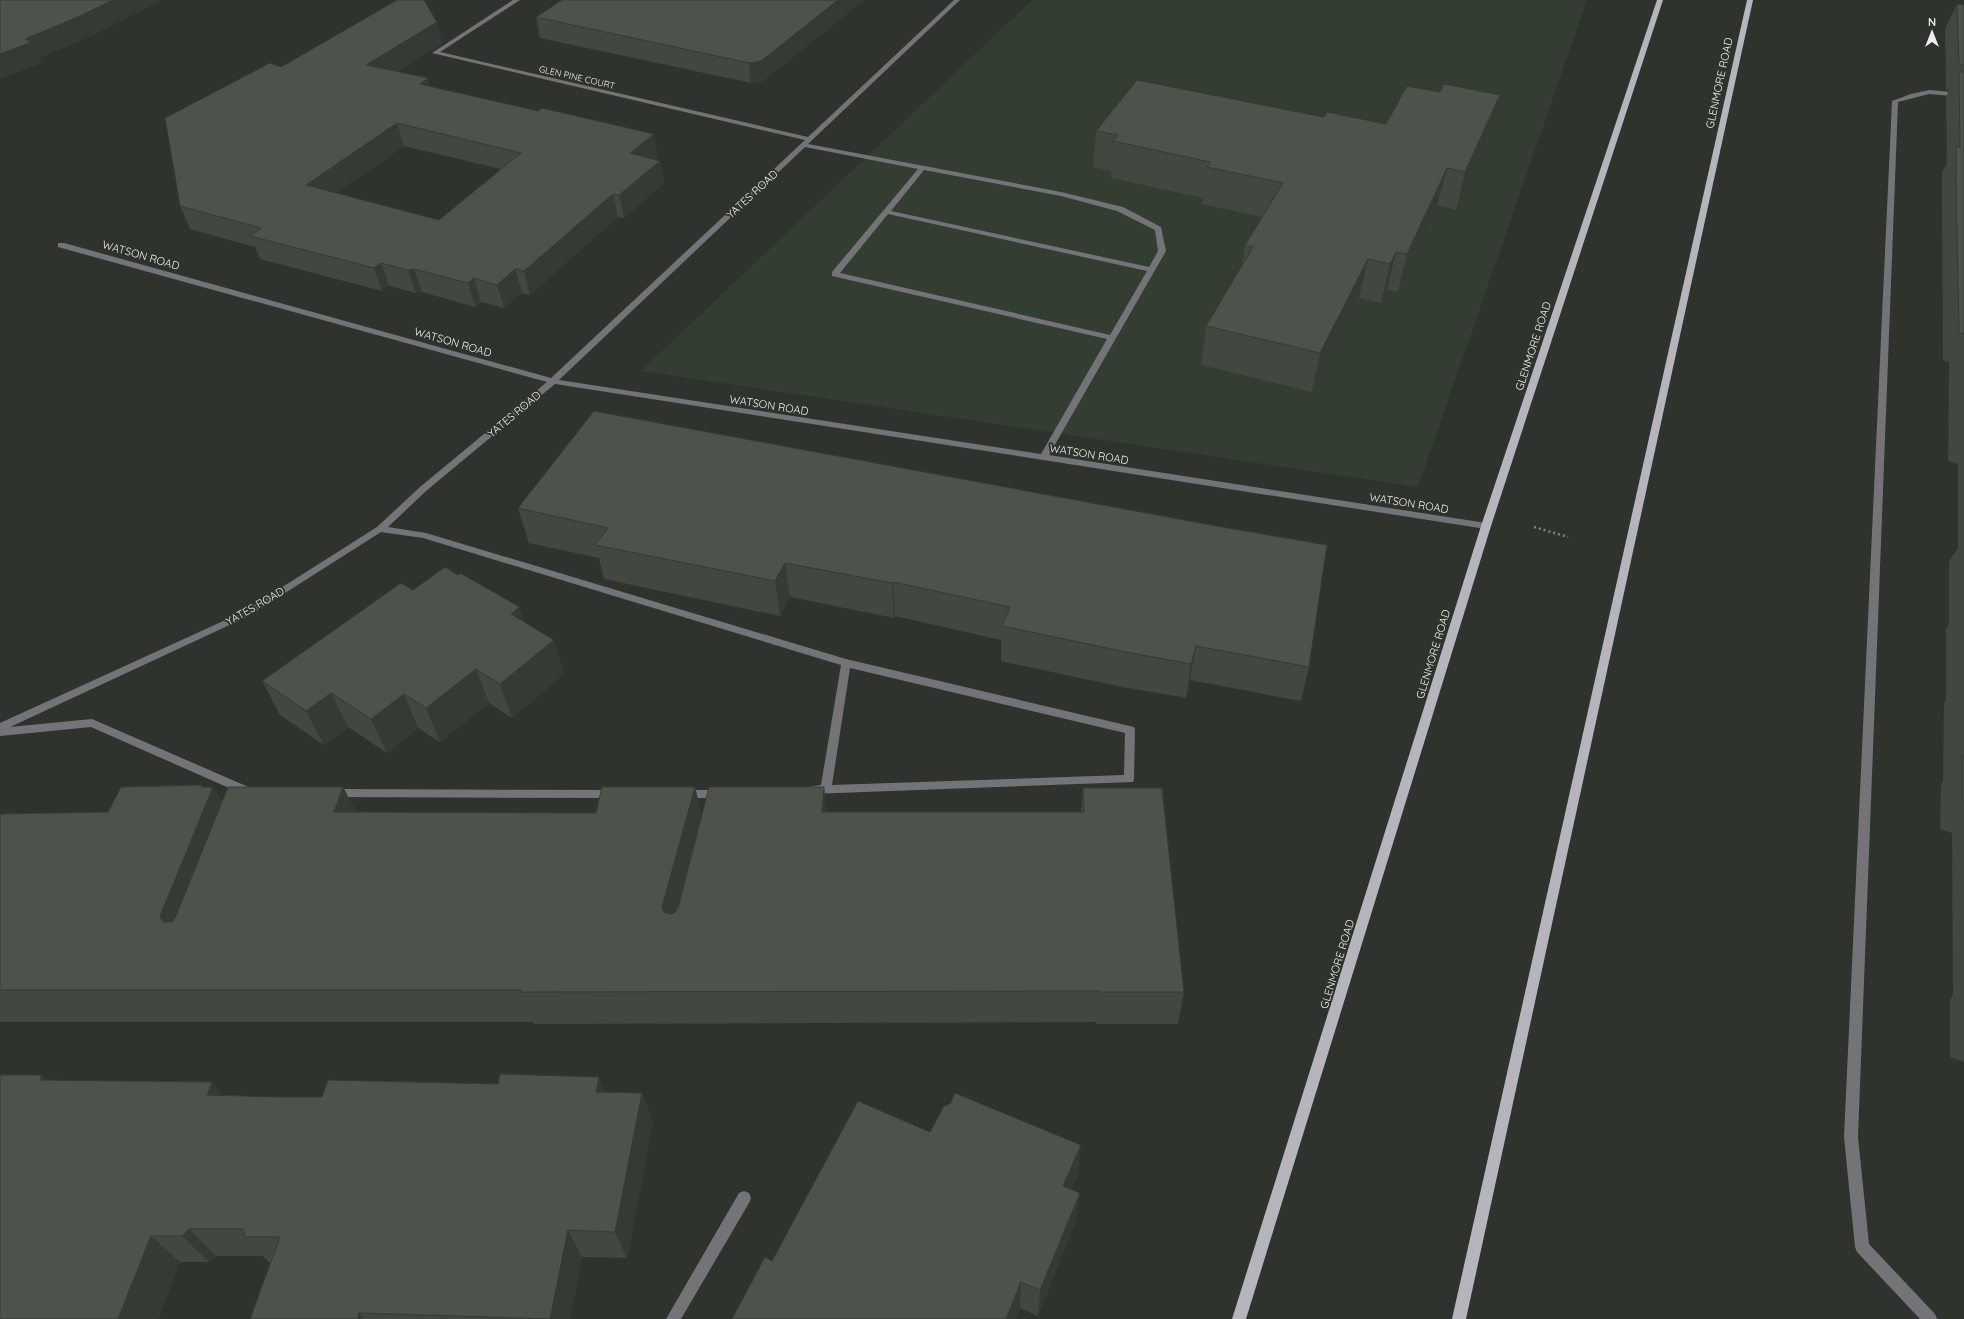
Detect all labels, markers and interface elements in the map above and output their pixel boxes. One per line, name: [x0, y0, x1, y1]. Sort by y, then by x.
north arrow: [1912, 12, 1952, 52]
text: N: [1928, 15, 1936, 29]
street label: GLENMORE ROAD: [1703, 36, 1735, 130]
street label: GLEN PINE COURT: [538, 63, 617, 91]
street label: YATES ROAD: [723, 167, 781, 221]
street label: WATSON ROAD: [101, 237, 181, 273]
street label: GLENMORE ROAD: [1512, 300, 1554, 392]
street label: WATSON ROAD: [413, 324, 493, 360]
street label: YATES ROAD: [485, 388, 543, 440]
street label: WATSON ROAD: [728, 392, 810, 418]
street label: WATSON ROAD: [1048, 441, 1130, 467]
street label: WATSON ROAD: [1368, 490, 1450, 516]
street label: YATES ROAD: [223, 584, 287, 628]
street label: GLENMORE ROAD: [1413, 608, 1453, 700]
street label: GLENMORE ROAD: [1317, 918, 1357, 1010]

